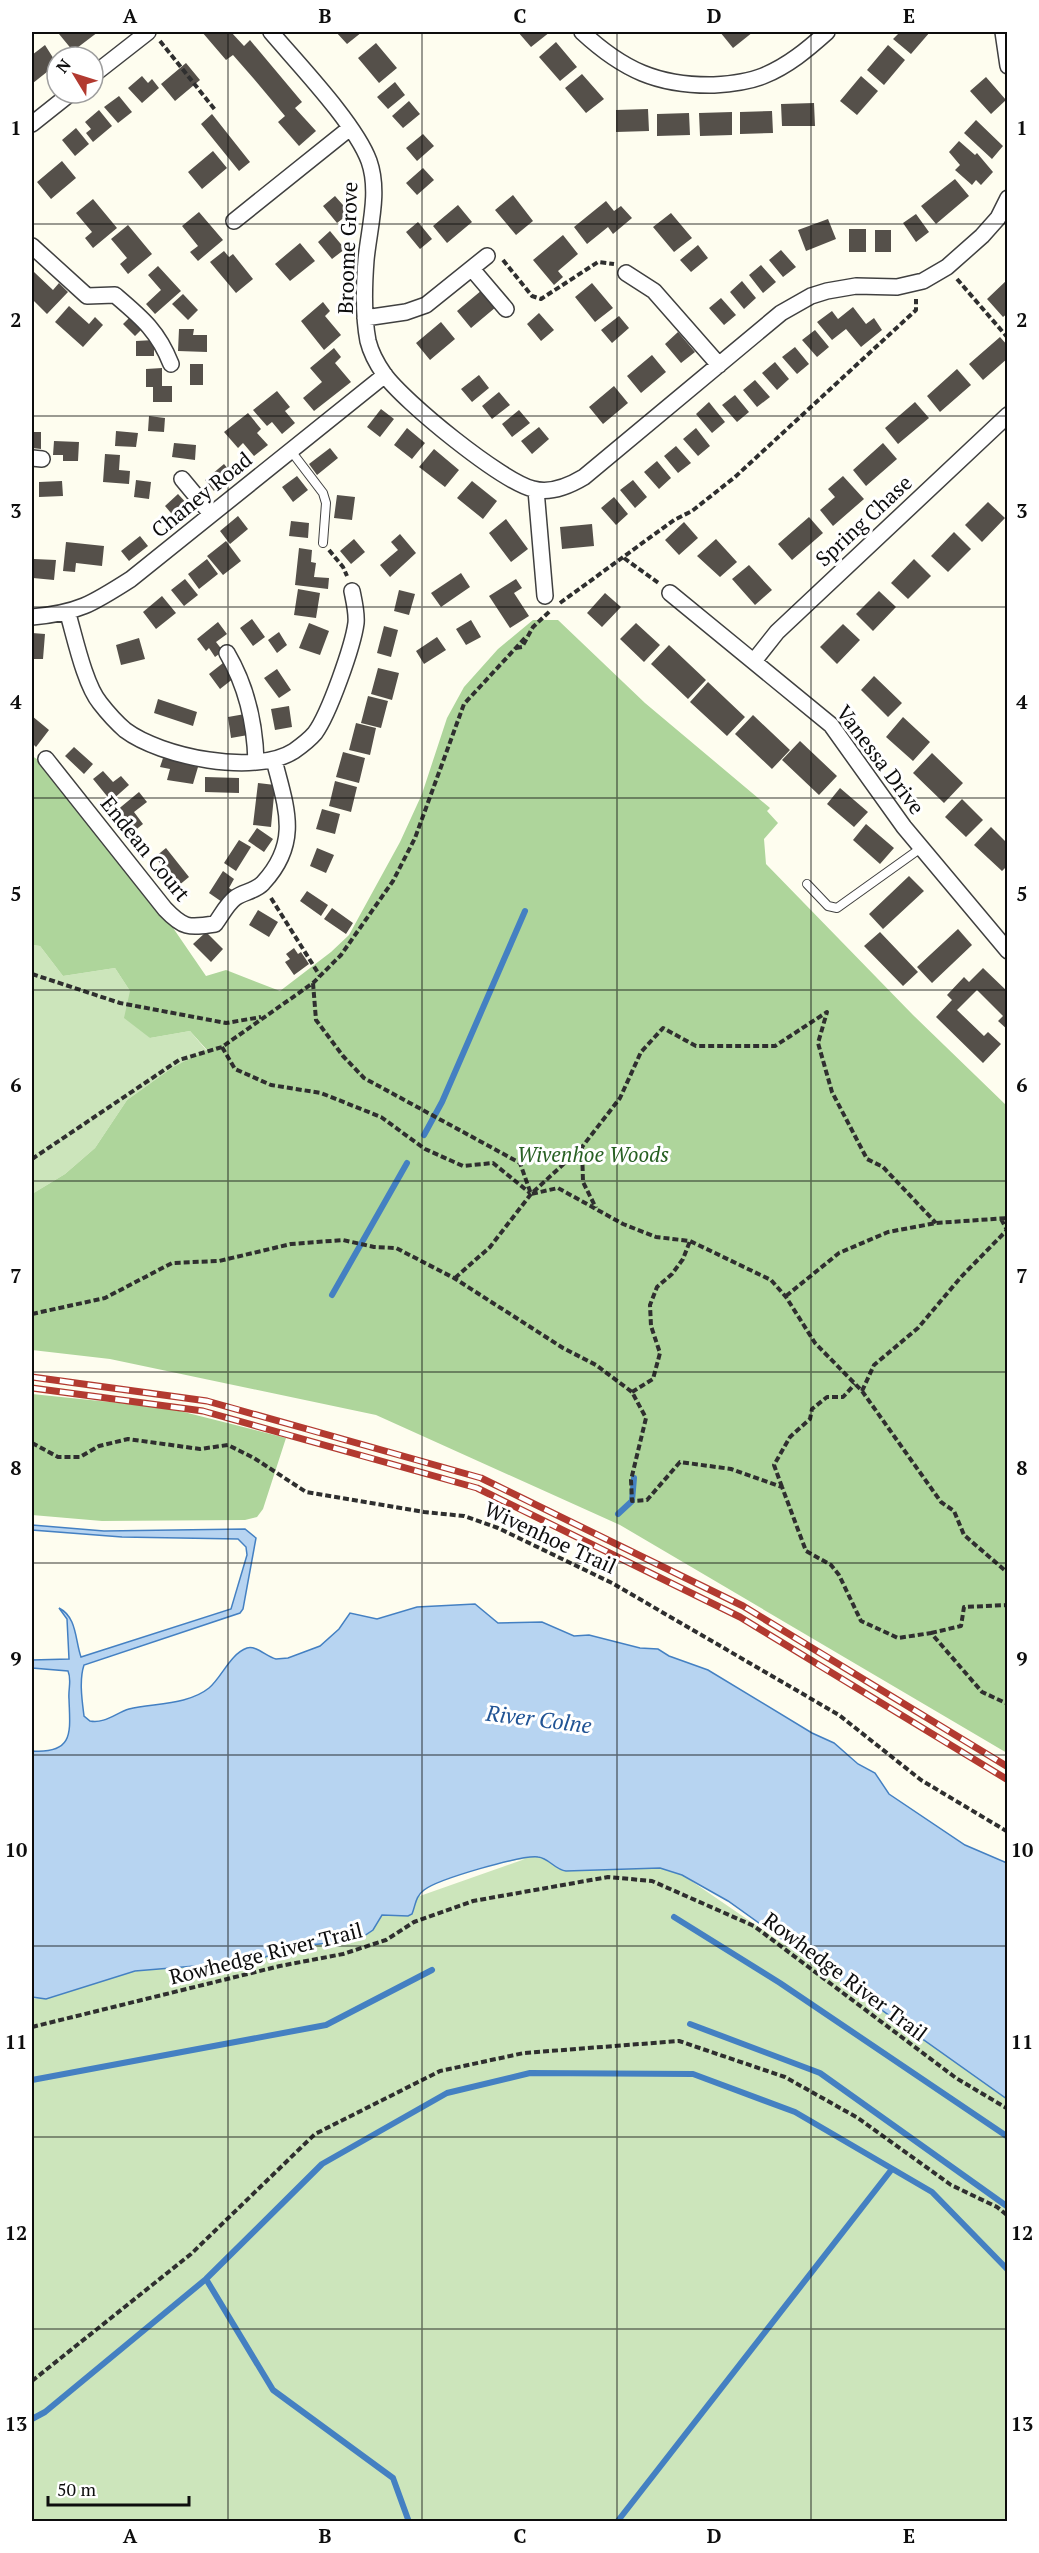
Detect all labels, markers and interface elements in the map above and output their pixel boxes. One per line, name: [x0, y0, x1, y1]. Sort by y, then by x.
text: A: [123, 2, 138, 29]
text: B: [319, 2, 332, 29]
text: C: [513, 2, 527, 29]
text: D: [707, 2, 721, 29]
text: E: [903, 2, 915, 29]
north arrow: [45, 45, 105, 105]
text: N: [51, 54, 76, 77]
text: 1: [10, 114, 22, 141]
text: 1: [1016, 114, 1028, 141]
street label: Broome Grove: [331, 181, 363, 315]
text: 2: [10, 306, 22, 333]
text: 2: [1016, 306, 1028, 333]
street label: Chaney Road: [145, 445, 258, 543]
street label: Spring Chase: [809, 468, 918, 572]
text: 3: [10, 497, 22, 524]
text: 3: [1016, 497, 1028, 524]
text: 4: [10, 688, 22, 715]
text: 4: [1016, 688, 1028, 715]
street label: Vanessa Drive: [830, 699, 931, 820]
street label: Endean Court: [95, 790, 197, 907]
text: 5: [10, 880, 22, 907]
text: 5: [1016, 880, 1028, 907]
text: 6: [10, 1071, 22, 1098]
text: 6: [1016, 1071, 1028, 1098]
park label: Wivenhoe Woods: [517, 1140, 669, 1168]
text: 7: [10, 1262, 22, 1289]
text: 7: [1016, 1262, 1028, 1289]
text: 8: [10, 1454, 22, 1481]
text: 8: [1016, 1454, 1028, 1481]
street label: Wivenhoe Trail: [480, 1494, 621, 1580]
text: 9: [10, 1645, 22, 1672]
text: 9: [1016, 1645, 1028, 1672]
water label: River Colne: [484, 1698, 594, 1739]
text: 10: [5, 1836, 27, 1863]
text: 10: [1011, 1836, 1033, 1863]
street label: Rowhedge River Trail: [758, 1905, 933, 2047]
street label: Rowhedge River Trail: [166, 1915, 365, 1991]
text: 11: [5, 2028, 27, 2055]
text: 11: [1011, 2028, 1033, 2055]
text: 12: [5, 2219, 27, 2246]
text: 12: [1011, 2219, 1033, 2246]
text: 13: [5, 2410, 27, 2437]
text: 13: [1011, 2410, 1033, 2437]
scale bar: [48, 2469, 189, 2507]
text: 50 m: [57, 2477, 97, 2501]
text: A: [123, 2522, 138, 2549]
text: B: [319, 2522, 332, 2549]
text: C: [513, 2522, 527, 2549]
text: D: [707, 2522, 721, 2549]
text: E: [903, 2522, 915, 2549]

